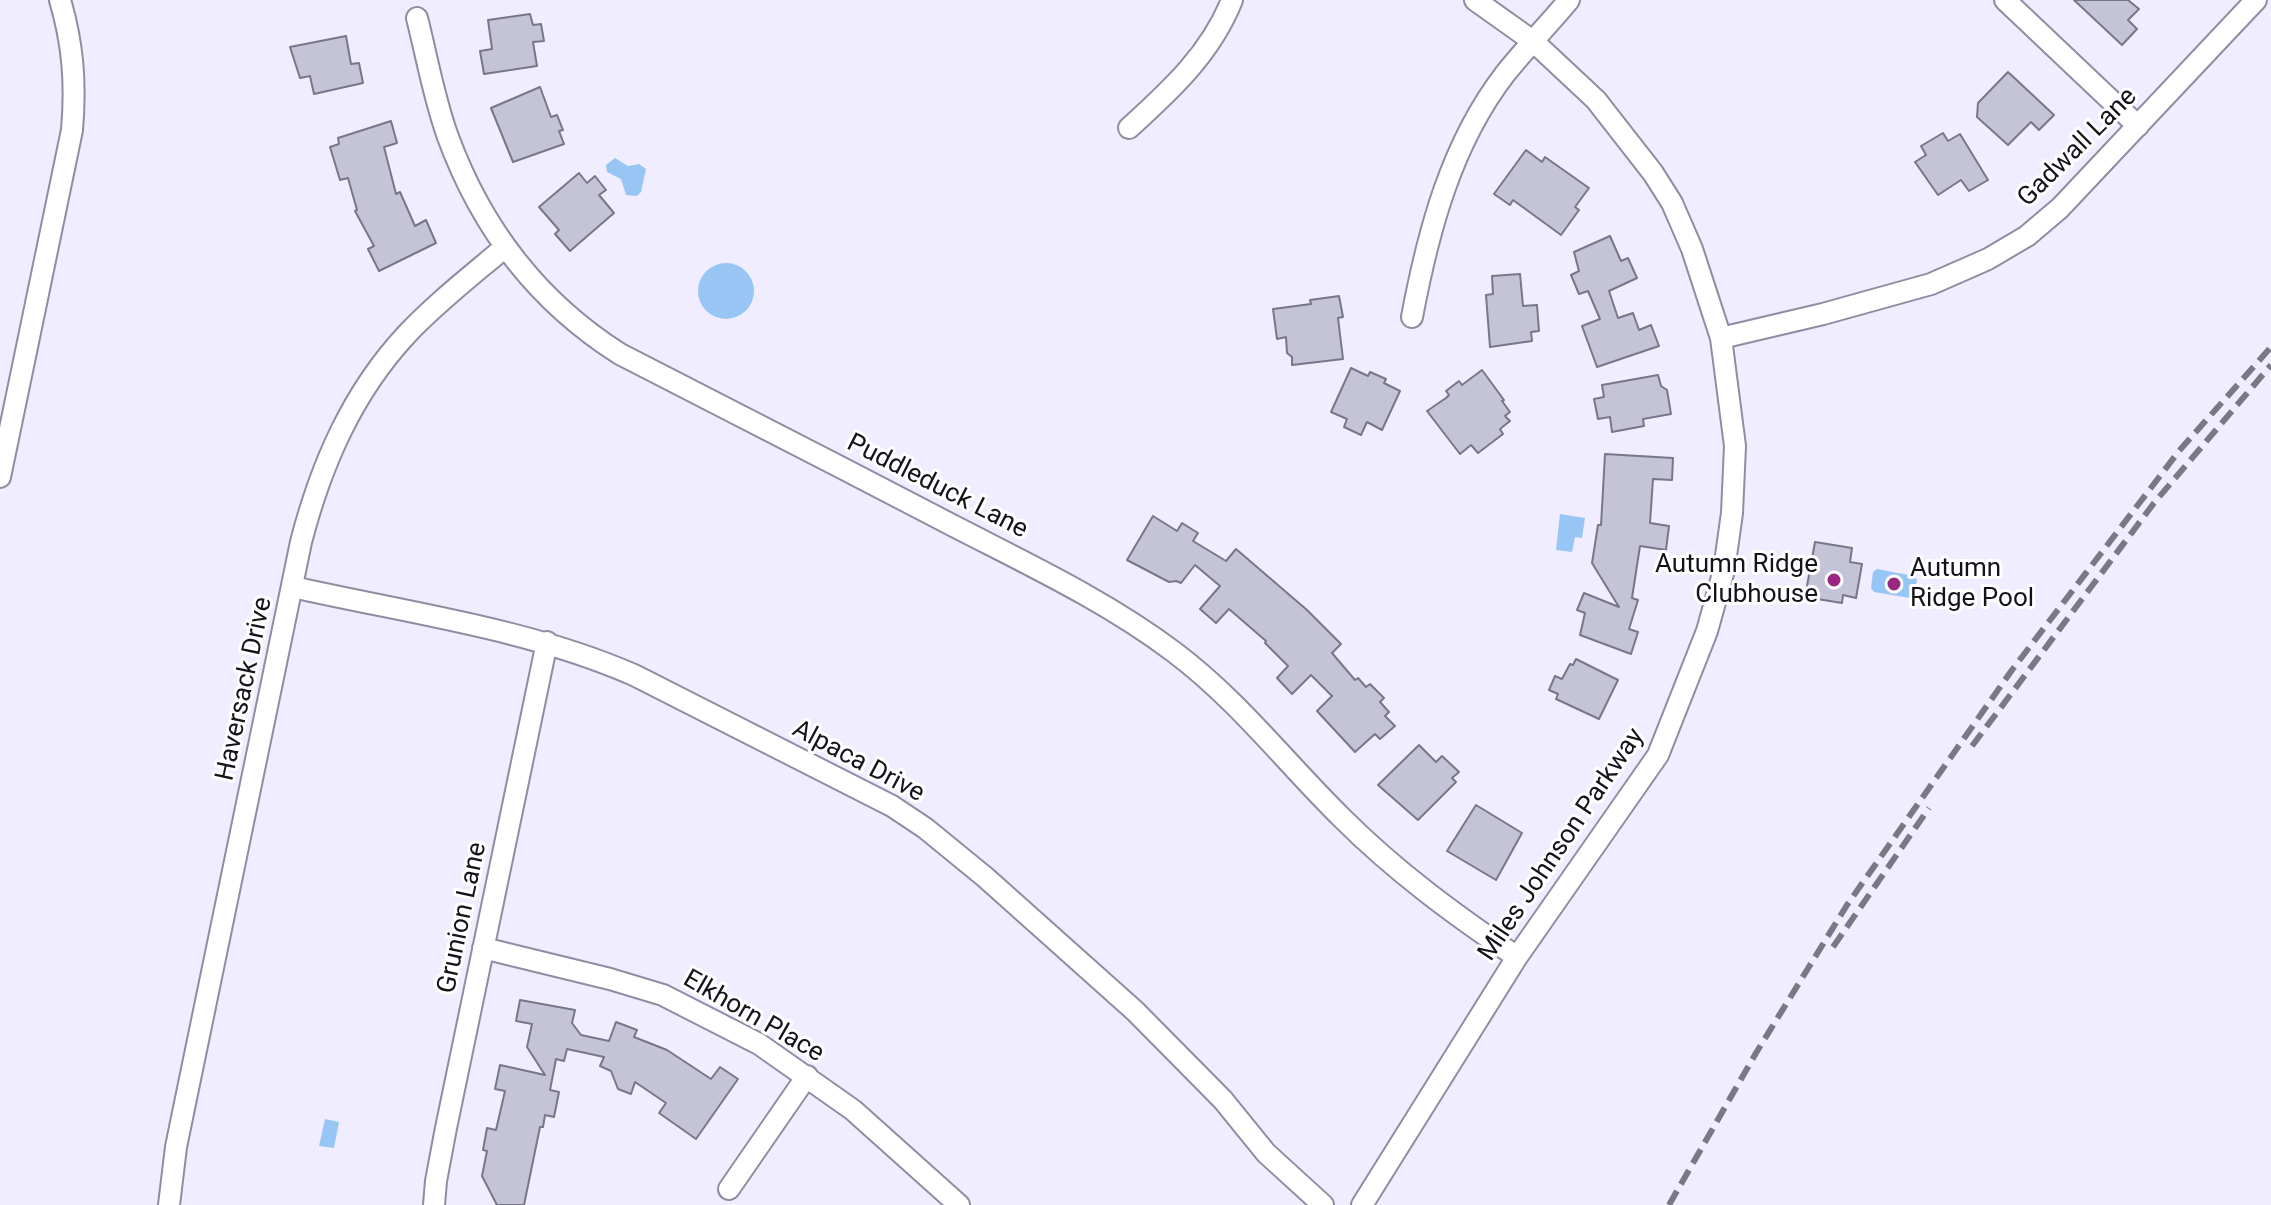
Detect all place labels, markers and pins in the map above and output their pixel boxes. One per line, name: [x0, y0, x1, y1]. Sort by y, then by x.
place label: Autumn Ridge Clubhouse: [1655, 549, 1818, 610]
place label: Autumn Ridge Pool: [1910, 553, 2034, 614]
marker: Autumn Ridge Clubhouse: [1825, 571, 1843, 589]
marker: Autumn Ridge Pool: [1885, 575, 1903, 593]

